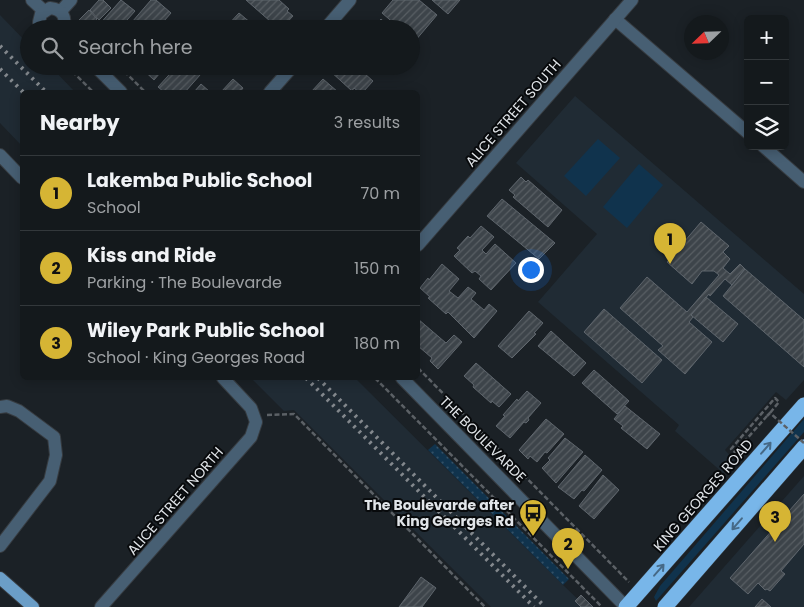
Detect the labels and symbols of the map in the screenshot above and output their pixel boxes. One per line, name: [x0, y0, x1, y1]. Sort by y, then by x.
north arrow: [684, 15, 729, 60]
street label: ALICE STREET SOUTH: [461, 55, 565, 171]
pin: 1: [654, 223, 686, 264]
your location: [518, 257, 544, 283]
street label: THE BOULEVARDE: [435, 391, 531, 487]
street label: KING GEORGES ROAD: [649, 434, 757, 555]
one-way arrow: [760, 442, 771, 455]
street label: ALICE STREET NORTH: [122, 443, 228, 559]
place label: The Boulevarde after King Georges Rd: [364, 495, 514, 531]
bus stop icon: The Boulevarde after King Georges Rd: [518, 498, 548, 537]
pin: 3: [759, 501, 791, 542]
one-way arrow: [732, 517, 743, 530]
pin: 2: [552, 528, 584, 569]
one-way arrow: [653, 564, 664, 577]

